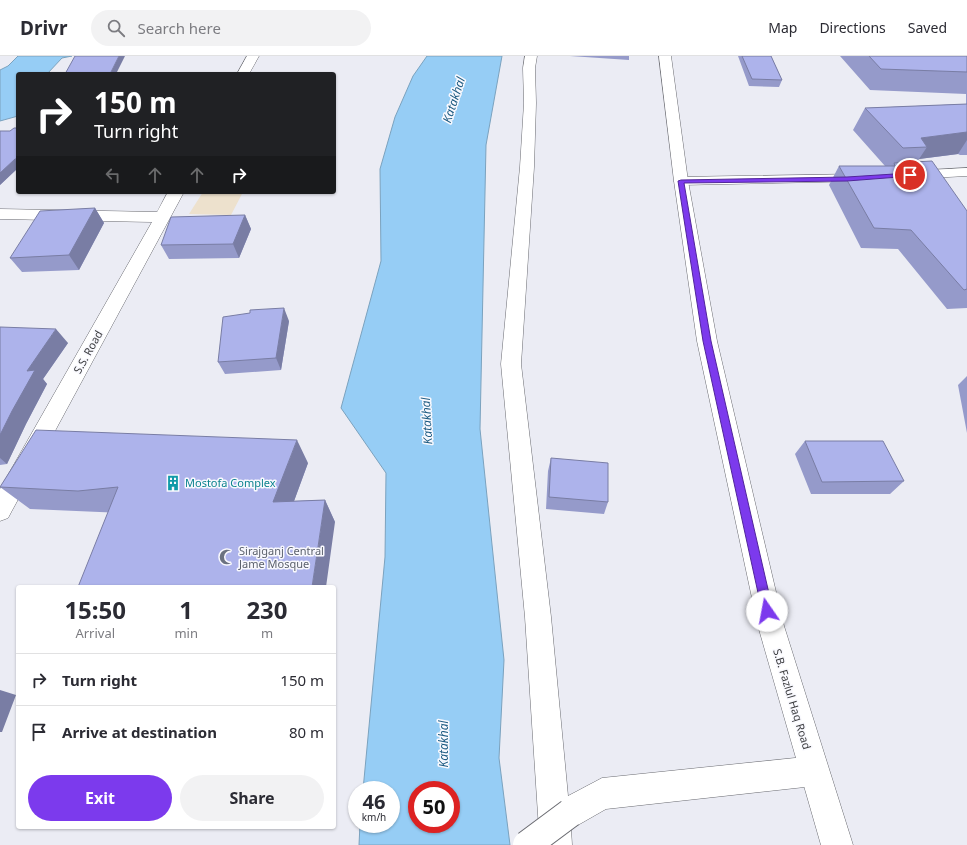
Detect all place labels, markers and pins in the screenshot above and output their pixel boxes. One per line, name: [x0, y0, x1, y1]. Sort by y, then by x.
pin: [893, 158, 927, 192]
building icon: Mostofa Complex: [164, 474, 182, 492]
place label: Mostofa Complex: [185, 475, 276, 490]
place label: Sirajganj Central Jame Mosque: [238, 543, 324, 571]
mosque icon: Sirajganj Central Jame Mosque: [218, 548, 236, 566]

